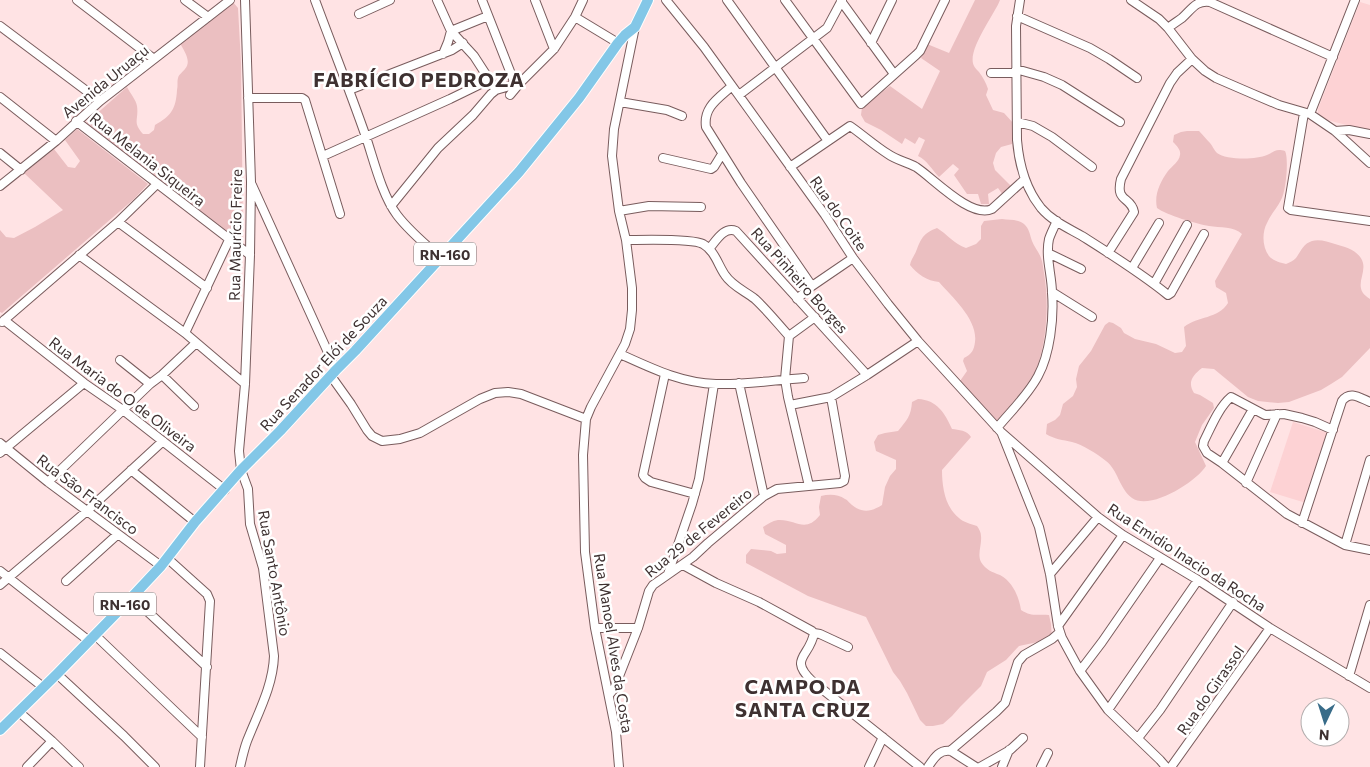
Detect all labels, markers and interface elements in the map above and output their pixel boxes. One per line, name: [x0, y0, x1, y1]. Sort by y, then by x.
street label: Avenida Uruaçu: [58, 41, 152, 121]
district label: FABRÍCIO PEDROZA: [313, 67, 525, 91]
street label: Rua Melania Siqueira: [87, 108, 209, 210]
street label: Rua Maurício Freire: [225, 169, 245, 301]
street label: Rua do Coite: [807, 172, 871, 254]
street label: Rua Pinheiro Borges: [748, 223, 852, 337]
road number: RN-160: [414, 242, 476, 266]
street label: Rua Senador Elói de Souza: [256, 292, 390, 434]
street label: Rua Maria do O de Oliveira: [46, 333, 200, 455]
street label: Rua São Francisco: [34, 450, 142, 538]
street label: Rua 29 de Fevereiro: [641, 483, 755, 581]
street label: Rua Emidio Inacio da Rocha: [1105, 499, 1269, 615]
street label: Rua Santo Antônio: [255, 509, 295, 637]
street label: Rua Manoel Alves da Costa: [591, 552, 637, 734]
road number: RN-160: [94, 592, 156, 616]
street label: Rua do Girassol: [1173, 642, 1247, 738]
district label: CAMPO DA SANTA CRUZ: [735, 674, 871, 721]
north arrow: [1300, 697, 1350, 747]
text: N: [1318, 727, 1330, 744]

